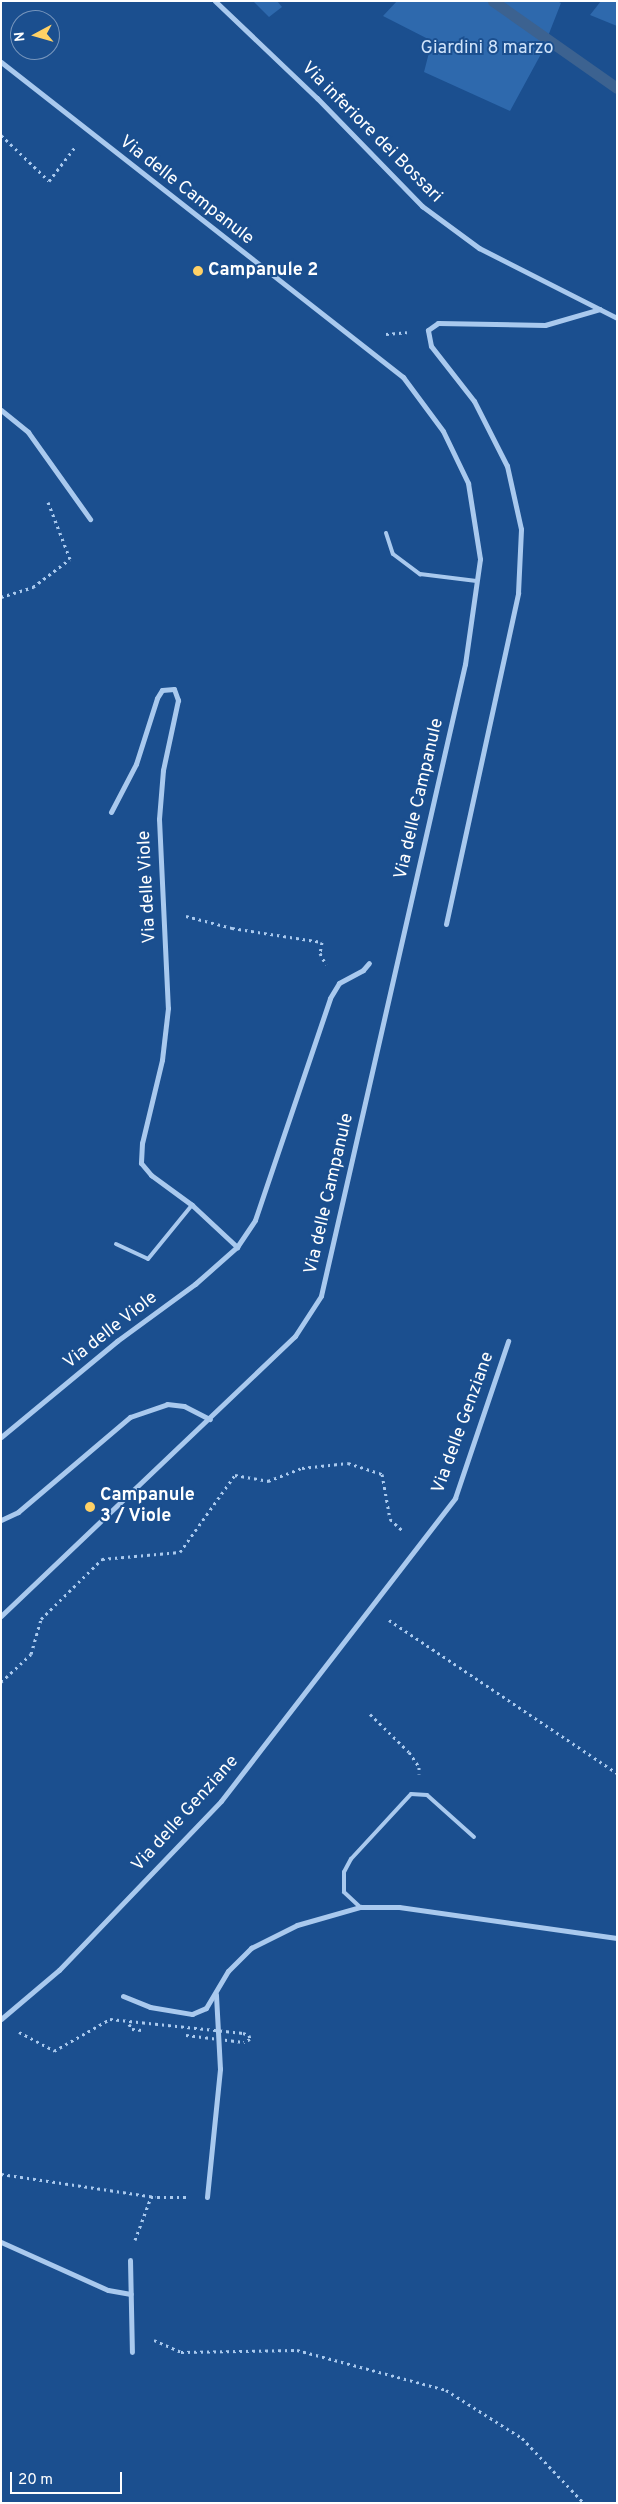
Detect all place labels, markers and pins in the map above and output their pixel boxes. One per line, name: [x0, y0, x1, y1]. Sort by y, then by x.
place label: Campanule 2: [208, 260, 318, 282]
marker: Campanule 2: [192, 265, 204, 277]
place label: Campanule 3 / Viole: [100, 1486, 195, 1528]
marker: Campanule 3 / Viole: [84, 1501, 96, 1513]

